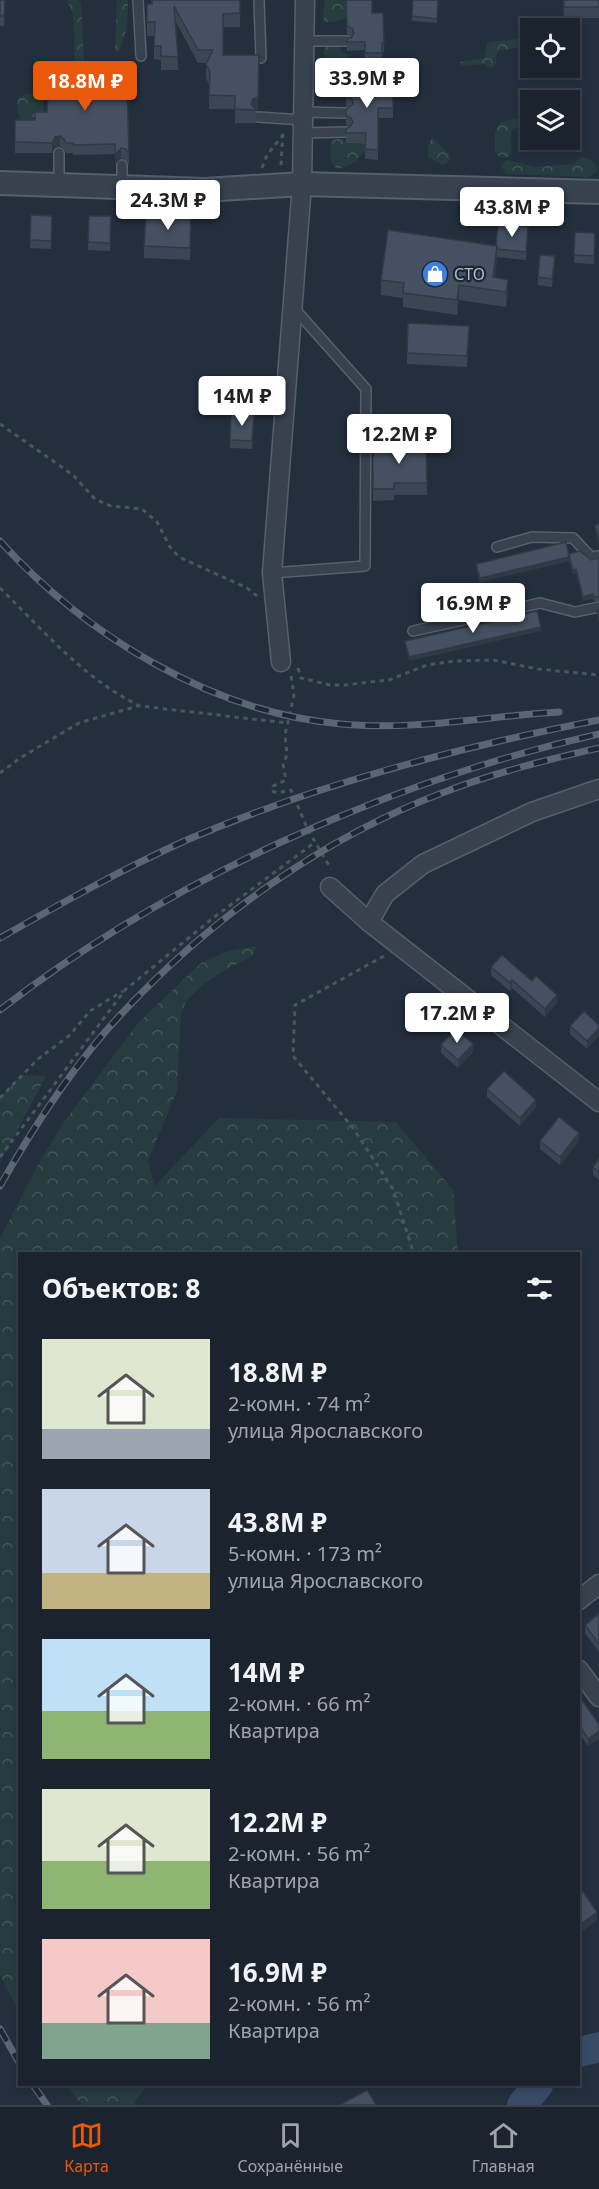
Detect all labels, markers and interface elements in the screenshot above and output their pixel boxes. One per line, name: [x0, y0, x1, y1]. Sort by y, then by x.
map controls: [520, 18, 580, 150]
button: locate: [520, 18, 580, 78]
pin: 33.9M ₽: [312, 58, 422, 109]
pin: 18.8M ₽: [30, 61, 140, 112]
text: 33.9M ₽: [329, 64, 405, 91]
text: 18.8M ₽: [47, 67, 123, 94]
button: layers: [520, 90, 580, 150]
pin: 24.3M ₽: [113, 180, 223, 231]
text: 24.3M ₽: [130, 186, 206, 213]
pin: 43.8M ₽: [457, 187, 567, 238]
text: 43.8M ₽: [474, 193, 550, 220]
shop icon: СТО: [420, 259, 450, 289]
place label: СТО: [454, 263, 485, 285]
pin: 14M ₽: [200, 376, 284, 427]
text: 14M ₽: [213, 382, 271, 409]
pin: 12.2M ₽: [344, 414, 454, 465]
text: 12.2M ₽: [361, 420, 437, 447]
pin: 16.9M ₽: [418, 583, 528, 634]
text: 16.9M ₽: [435, 589, 511, 616]
pin: 17.2M ₽: [402, 993, 512, 1044]
text: 17.2M ₽: [419, 999, 495, 1026]
text: Объектов: 8: [42, 1270, 200, 1306]
icon: filters: [523, 1272, 556, 1305]
text: 18.8M ₽: [228, 1354, 327, 1390]
icon: home: [90, 1363, 162, 1435]
text: 2-комн. · 74 m²: [228, 1390, 371, 1417]
text: улица Ярославского: [228, 1417, 423, 1444]
text: 43.8M ₽: [228, 1504, 327, 1540]
icon: home: [90, 1513, 162, 1585]
text: 5-комн. · 173 m²: [228, 1540, 382, 1567]
text: улица Ярославского: [228, 1567, 423, 1594]
text: 14M ₽: [228, 1654, 305, 1690]
icon: home: [90, 1663, 162, 1735]
text: 2-комн. · 66 m²: [228, 1690, 371, 1717]
text: Квартира: [228, 1717, 320, 1744]
text: 12.2M ₽: [228, 1804, 327, 1840]
icon: home: [90, 1813, 162, 1885]
text: 2-комн. · 56 m²: [228, 1840, 371, 1867]
text: Квартира: [228, 1867, 320, 1894]
text: 16.9M ₽: [228, 1954, 327, 1990]
icon: home: [90, 1963, 162, 2035]
text: 2-комн. · 56 m²: [228, 1990, 371, 2017]
text: Квартира: [228, 2017, 320, 2044]
tab: Карта: [64, 2119, 109, 2177]
tab: Сохранённые: [238, 2119, 343, 2177]
tab: Главная: [472, 2119, 535, 2177]

